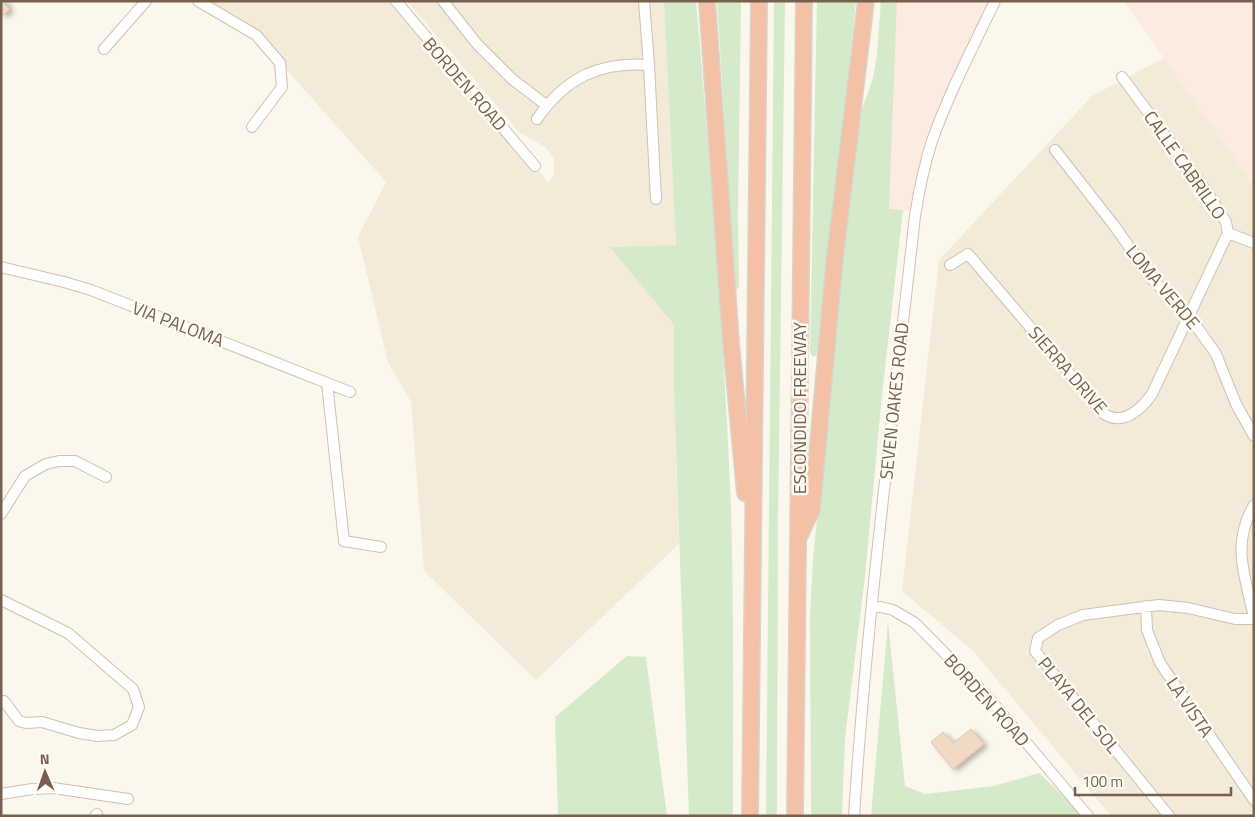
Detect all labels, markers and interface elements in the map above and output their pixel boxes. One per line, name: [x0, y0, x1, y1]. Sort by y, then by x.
street label: BORDEN ROAD: [416, 31, 514, 137]
street label: CALLE CABRILLO: [1137, 105, 1233, 225]
street label: LOMA VERDE: [1120, 239, 1206, 335]
street label: VIA PALOMA: [128, 294, 228, 354]
street label: SIERRA DRIVE: [1022, 320, 1114, 420]
street label: SEVEN OAKES ROAD: [872, 321, 916, 481]
street label: ESCONDIDO FREEWAY: [786, 322, 813, 494]
street label: BORDEN ROAD: [938, 648, 1036, 752]
street label: PLAYA DEL SOL: [1032, 651, 1127, 759]
street label: LA VISTA: [1160, 672, 1220, 743]
north arrow: [20, 747, 70, 797]
text: N: [39, 748, 50, 769]
scale bar: [1075, 764, 1231, 796]
text: 100 m: [1082, 770, 1123, 793]

